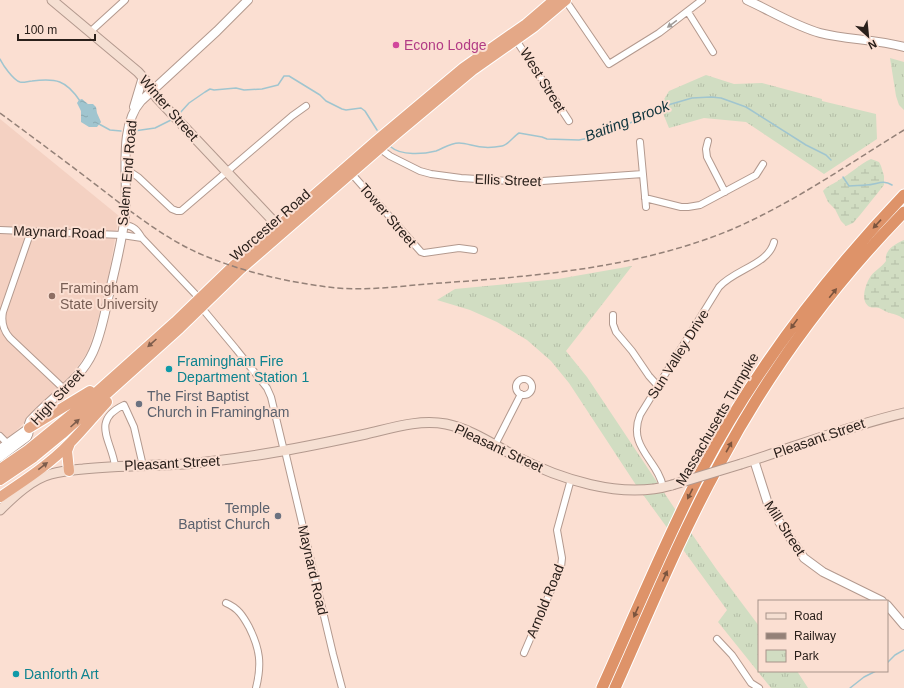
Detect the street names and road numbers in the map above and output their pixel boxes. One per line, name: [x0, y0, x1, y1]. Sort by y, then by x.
street label: West Street: [517, 45, 569, 115]
street label: Winter Street: [136, 72, 202, 144]
street label: Salem End Road: [114, 120, 140, 226]
street label: Ellis Street: [474, 171, 542, 189]
street label: Tower Street: [356, 180, 420, 250]
street label: Worcester Road: [227, 186, 313, 264]
street label: Maynard Road: [13, 222, 105, 242]
street label: Sun Valley Drive: [644, 306, 712, 402]
street label: Massachusetts Turnpike: [672, 349, 762, 488]
street label: High Street: [27, 366, 87, 428]
street label: Pleasant Street: [771, 415, 867, 461]
street label: Pleasant Street: [452, 421, 546, 476]
street label: Pleasant Street: [124, 453, 220, 473]
street label: Mill Street: [761, 498, 809, 559]
street label: Maynard Road: [295, 523, 331, 617]
street label: Arnold Road: [523, 562, 567, 640]

